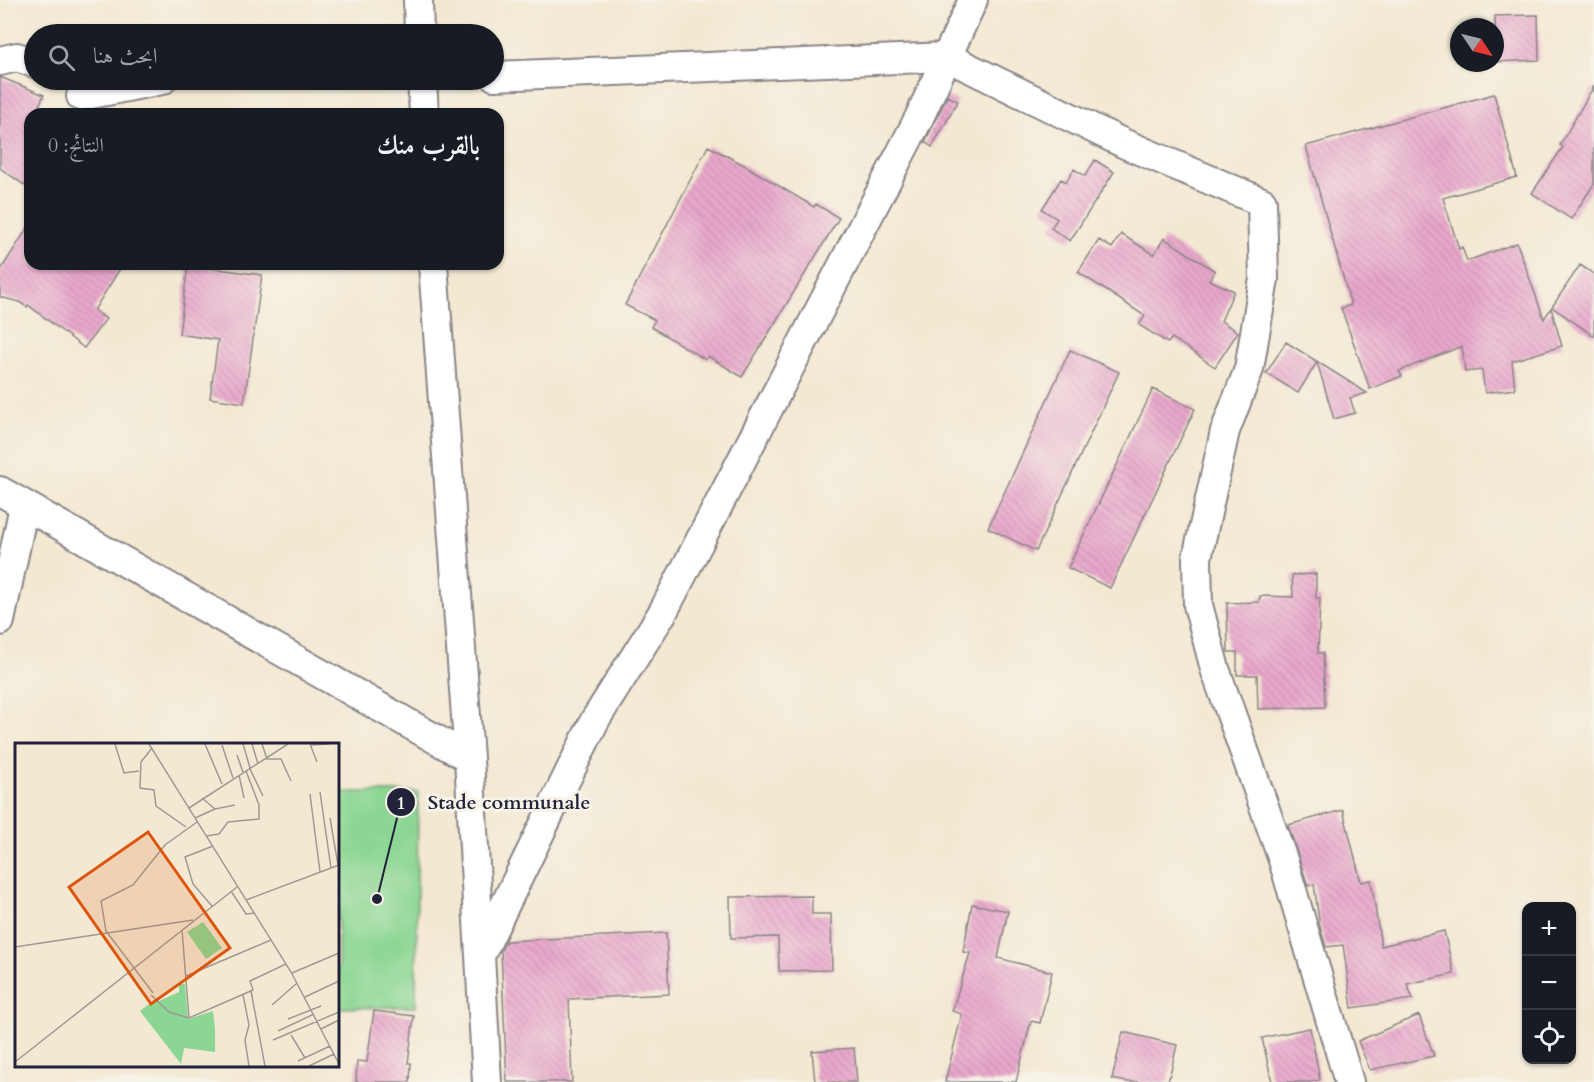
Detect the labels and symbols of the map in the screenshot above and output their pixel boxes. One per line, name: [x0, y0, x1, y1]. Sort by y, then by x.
north arrow: [1450, 18, 1504, 72]
inset map: [15, 743, 339, 1067]
callout: Stade communale: [386, 783, 603, 821]
text: Stade communale: [428, 789, 590, 816]
text: 1: [396, 791, 406, 816]

